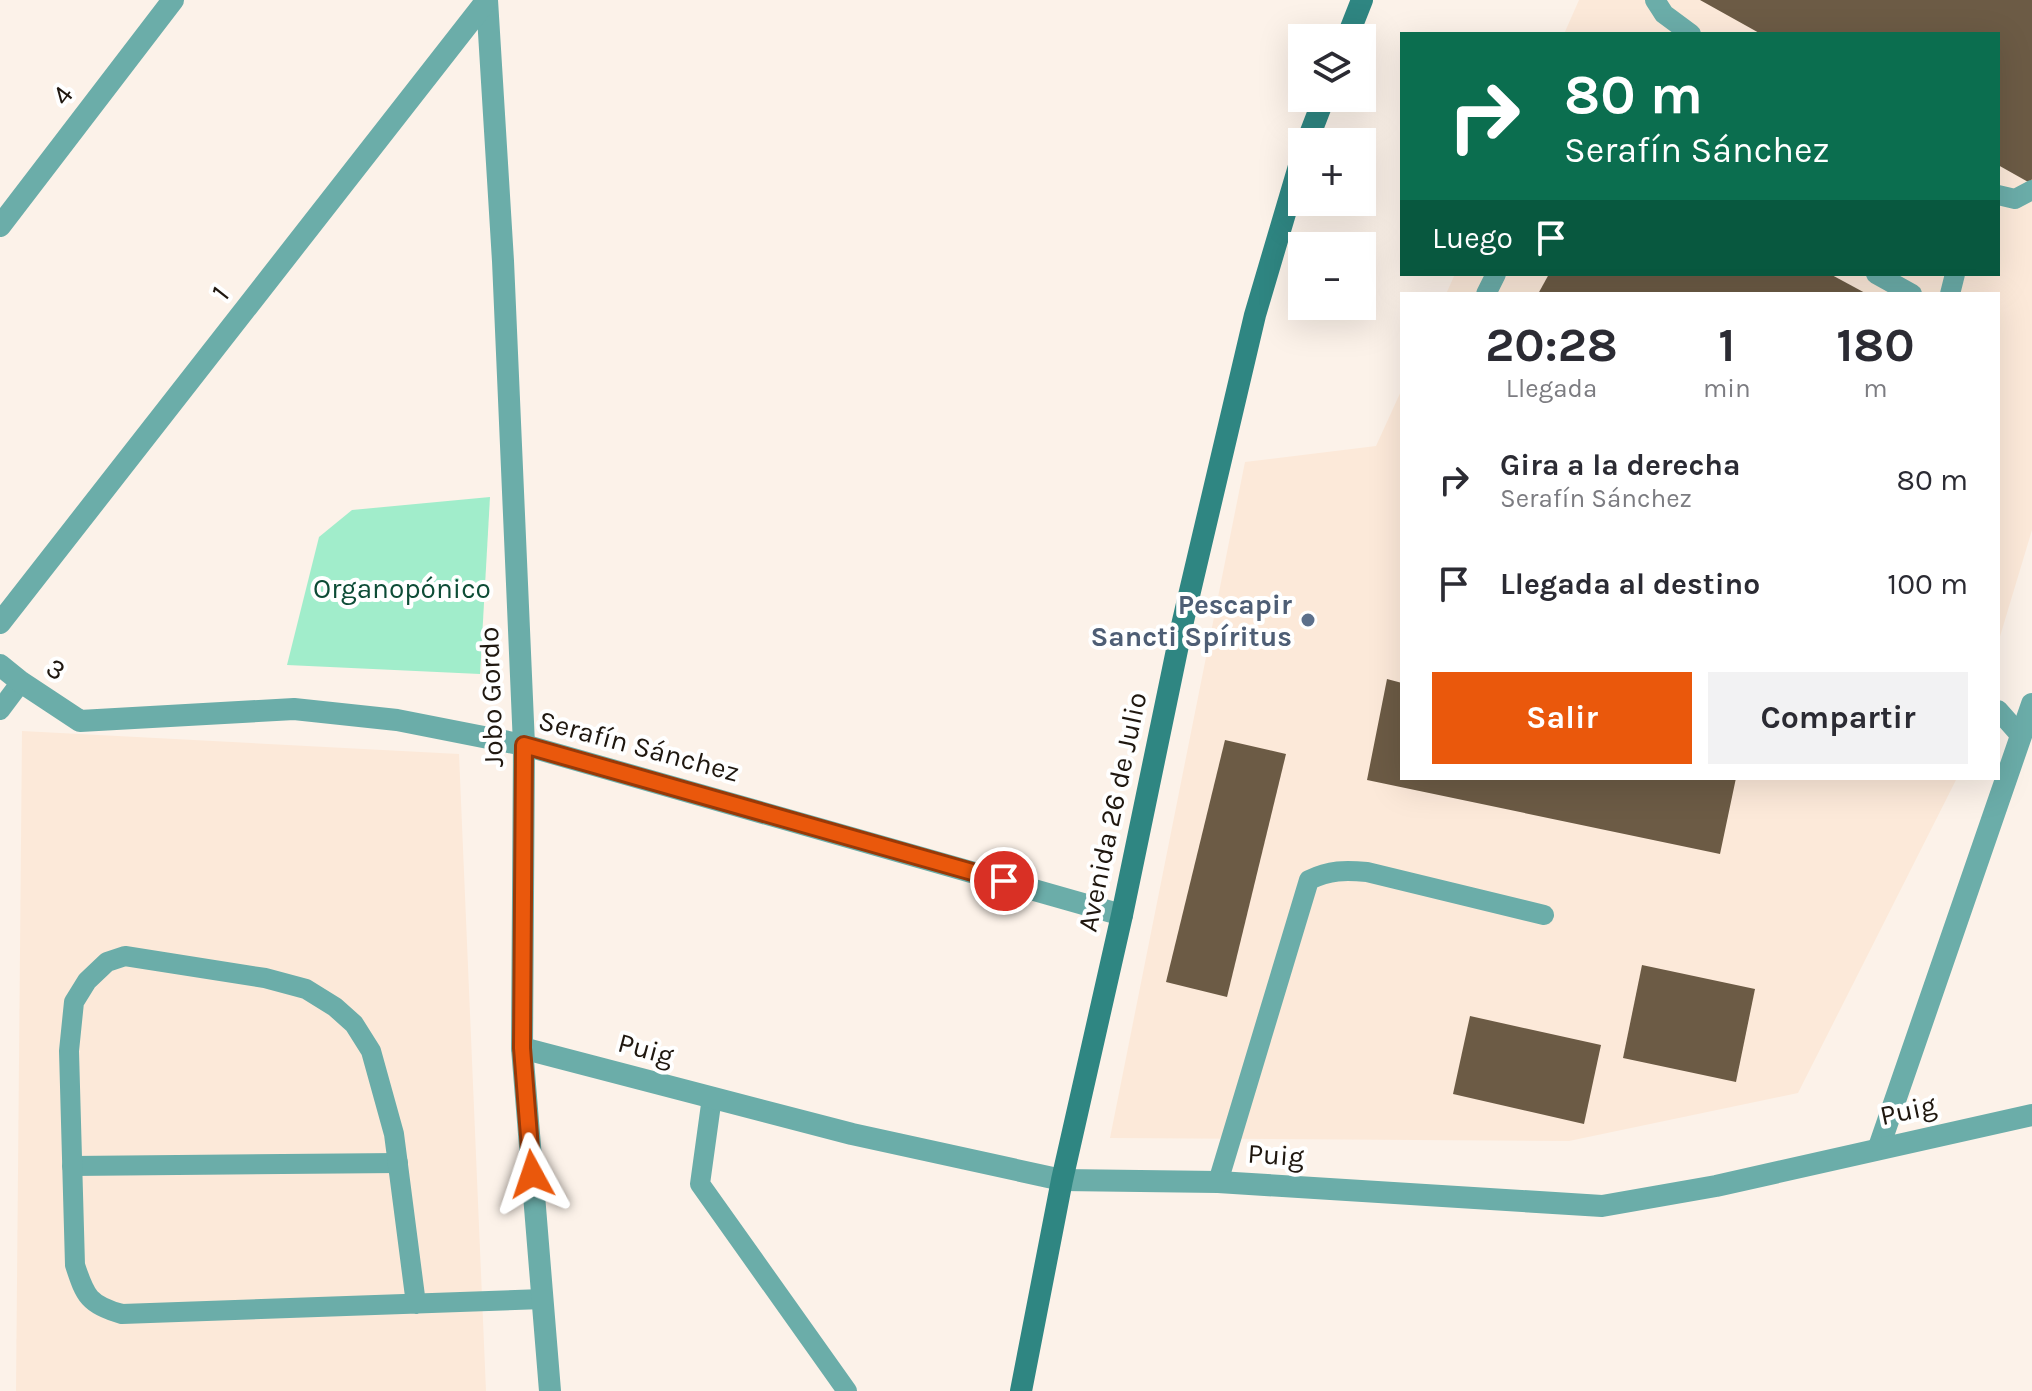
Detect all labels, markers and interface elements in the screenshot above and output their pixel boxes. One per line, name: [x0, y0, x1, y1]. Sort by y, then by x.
map controls: [1288, 24, 1376, 320]
button: layers: [1288, 24, 1376, 112]
text: 80 m: [1564, 62, 1703, 127]
icon: right: [1432, 64, 1536, 168]
street label: 4: [44, 79, 80, 111]
button: +: [1288, 128, 1376, 216]
text: Serafín Sánchez: [1564, 129, 1830, 171]
icon: arrive: [1529, 216, 1573, 260]
text: Luego: [1432, 220, 1513, 256]
button: −: [1288, 232, 1376, 320]
street label: 1: [204, 279, 236, 307]
text: 20:28: [1485, 317, 1618, 373]
text: 1: [1718, 317, 1735, 373]
text: 180: [1836, 317, 1915, 373]
text: Llegada: [1506, 373, 1597, 404]
text: min: [1703, 373, 1751, 404]
text: m: [1863, 373, 1888, 404]
text: Gira a la derecha: [1500, 447, 1741, 483]
icon: right: [1432, 458, 1476, 502]
text: 80 m: [1897, 462, 1968, 498]
text: Serafín Sánchez: [1500, 483, 1692, 514]
icon: arrive: [1432, 562, 1476, 606]
text: Llegada al destino: [1500, 566, 1760, 602]
text: 100 m: [1887, 566, 1968, 602]
park label: Organopónico: [313, 572, 491, 605]
place label: Pescapir Sancti Spíritus: [1091, 588, 1292, 653]
marker: Pescapir Sancti Spíritus: [1299, 611, 1317, 629]
street label: Jobo Gordo: [472, 626, 510, 768]
street label: 3: [40, 651, 72, 687]
button: Salir: [1432, 672, 1692, 764]
button: Compartir: [1708, 672, 1968, 764]
street label: Avenida 26 de Julio: [1070, 689, 1154, 935]
street label: Serafín Sánchez: [535, 703, 743, 789]
pin: [970, 847, 1038, 915]
icon: arrive: [982, 859, 1026, 903]
street label: Puig: [614, 1026, 678, 1072]
street label: Puig: [1877, 1088, 1939, 1132]
position arrow: [490, 1132, 574, 1216]
street label: Puig: [1247, 1137, 1306, 1173]

